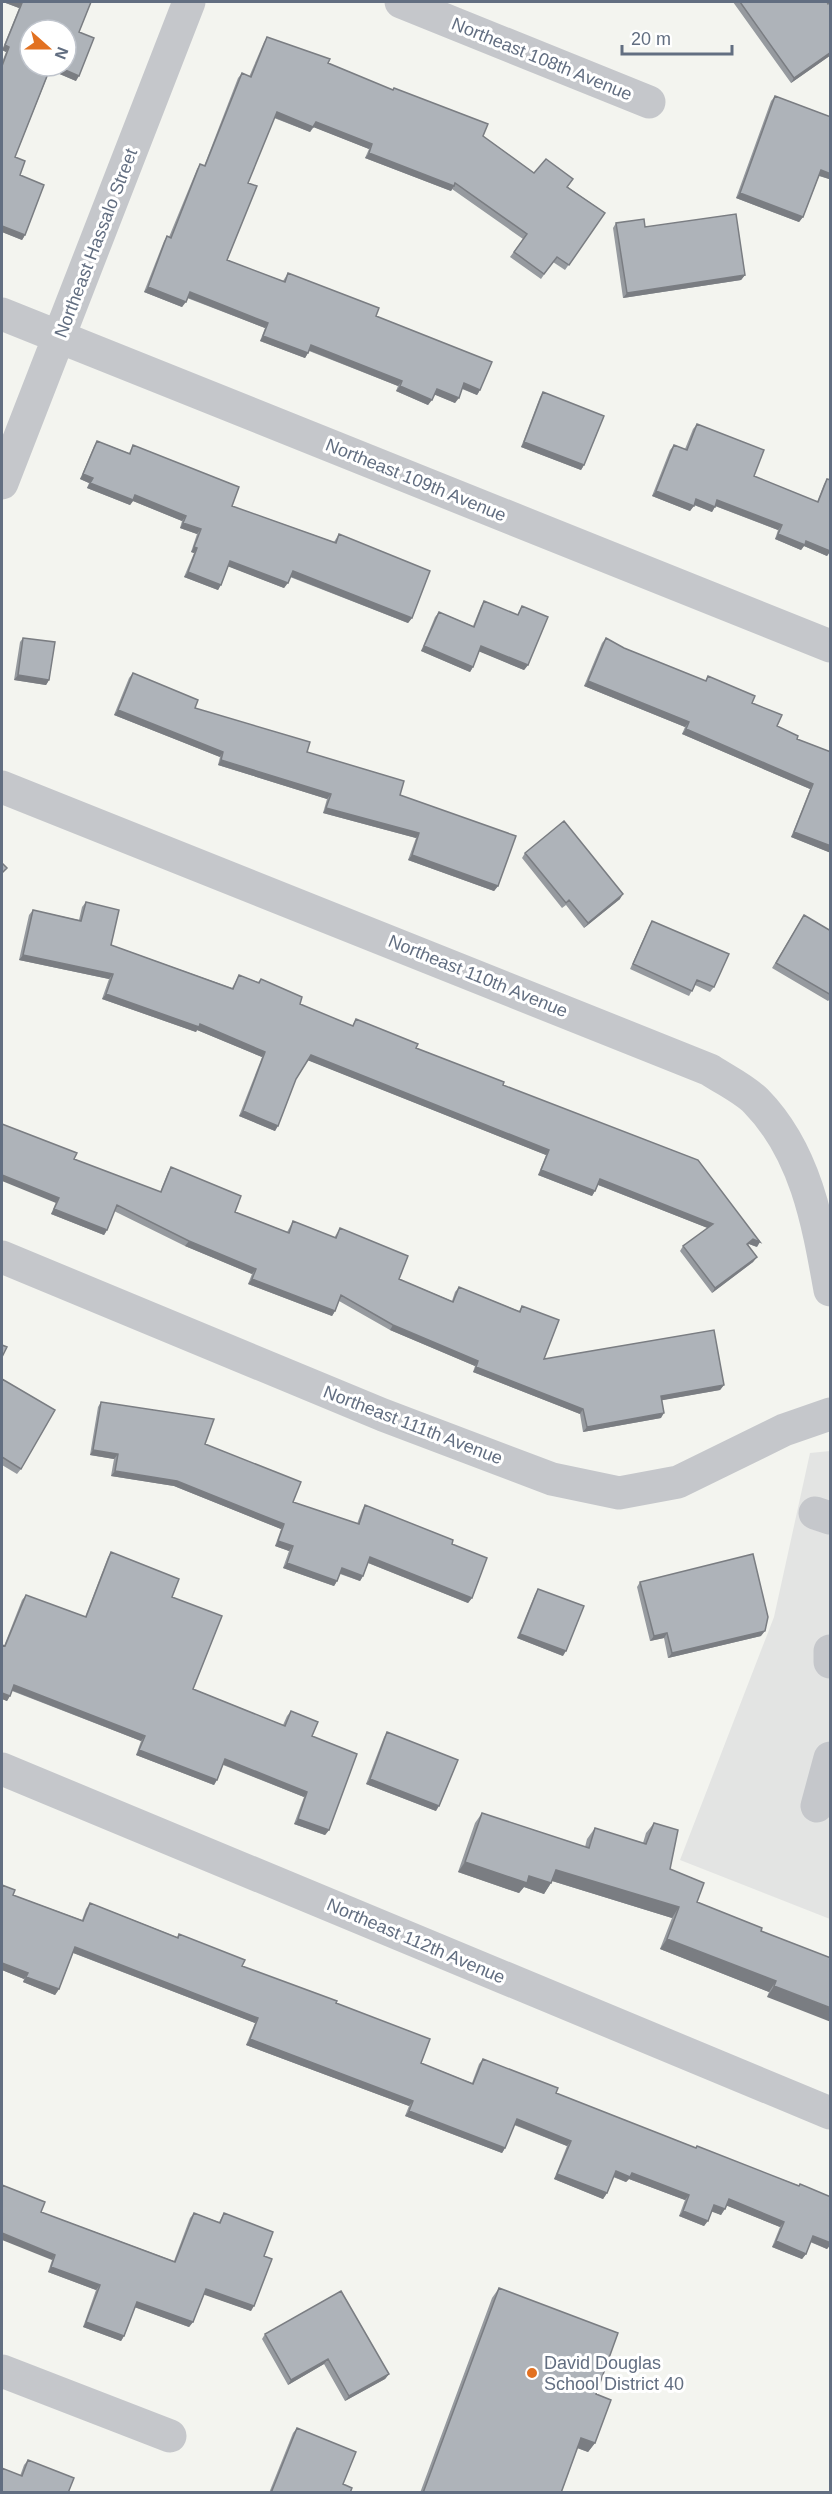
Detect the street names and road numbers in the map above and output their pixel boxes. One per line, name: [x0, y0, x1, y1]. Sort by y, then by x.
street label: Northeast 108th Avenue: [449, 14, 635, 104]
street label: Northeast Hassalo Street: [51, 146, 141, 340]
street label: Northeast 109th Avenue: [323, 435, 509, 525]
street label: Northeast 110th Avenue: [385, 931, 571, 1021]
street label: Northeast 111th Avenue: [321, 1382, 505, 1468]
street label: Northeast 112th Avenue: [324, 1894, 508, 1988]

